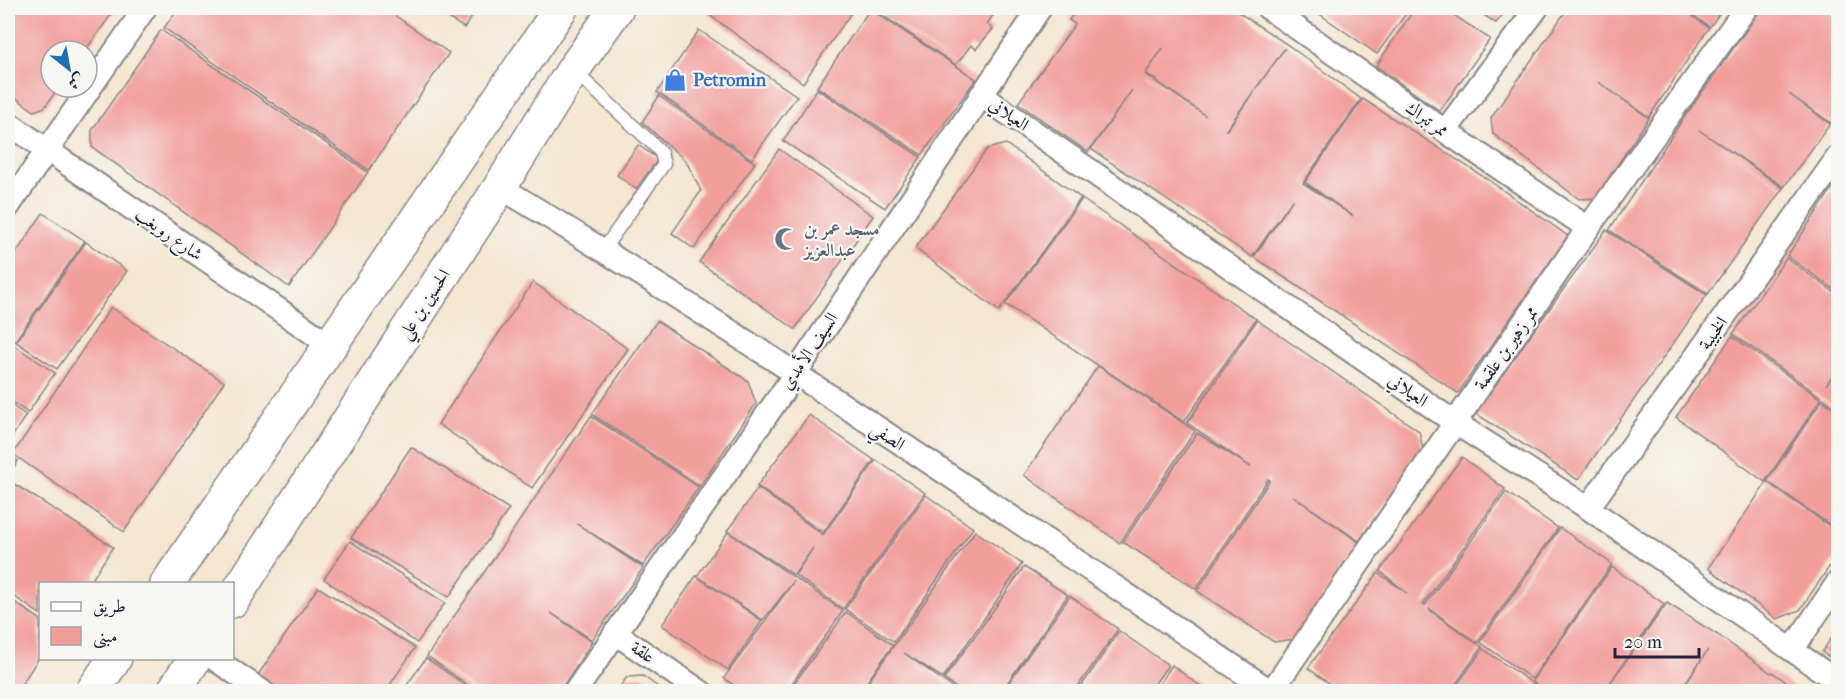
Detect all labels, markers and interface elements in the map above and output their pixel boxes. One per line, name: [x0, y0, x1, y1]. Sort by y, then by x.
north arrow: [39, 39, 99, 99]
shop icon: Petromin: [662, 67, 688, 93]
text: ش: [65, 69, 88, 94]
place label: Petromin: [693, 70, 767, 91]
street label: العيلاني: [983, 93, 1033, 139]
street label: ممر تبراك: [1401, 97, 1452, 142]
street label: شارع رويغب: [129, 204, 207, 269]
place label: مسجد عمر بن عبدالعزيز: [802, 219, 879, 262]
mosque icon: مسجد عمر بن عبدالعزيز: [773, 226, 799, 252]
street label: الحسين بن علي: [394, 265, 460, 347]
street label: ممر زهير بن علقمة: [1470, 303, 1544, 395]
street label: السيف الأمدي: [774, 307, 846, 396]
street label: الخبيبة: [1695, 313, 1732, 354]
street label: العيلاني: [1382, 369, 1432, 415]
street label: الصفي: [863, 418, 909, 461]
legend: [39, 582, 234, 660]
text: طريق: [93, 596, 126, 618]
scale bar: [1615, 621, 1699, 659]
text: مبنى: [93, 626, 118, 649]
text: 20 m: [1624, 632, 1662, 653]
street label: علقة: [627, 637, 659, 668]

